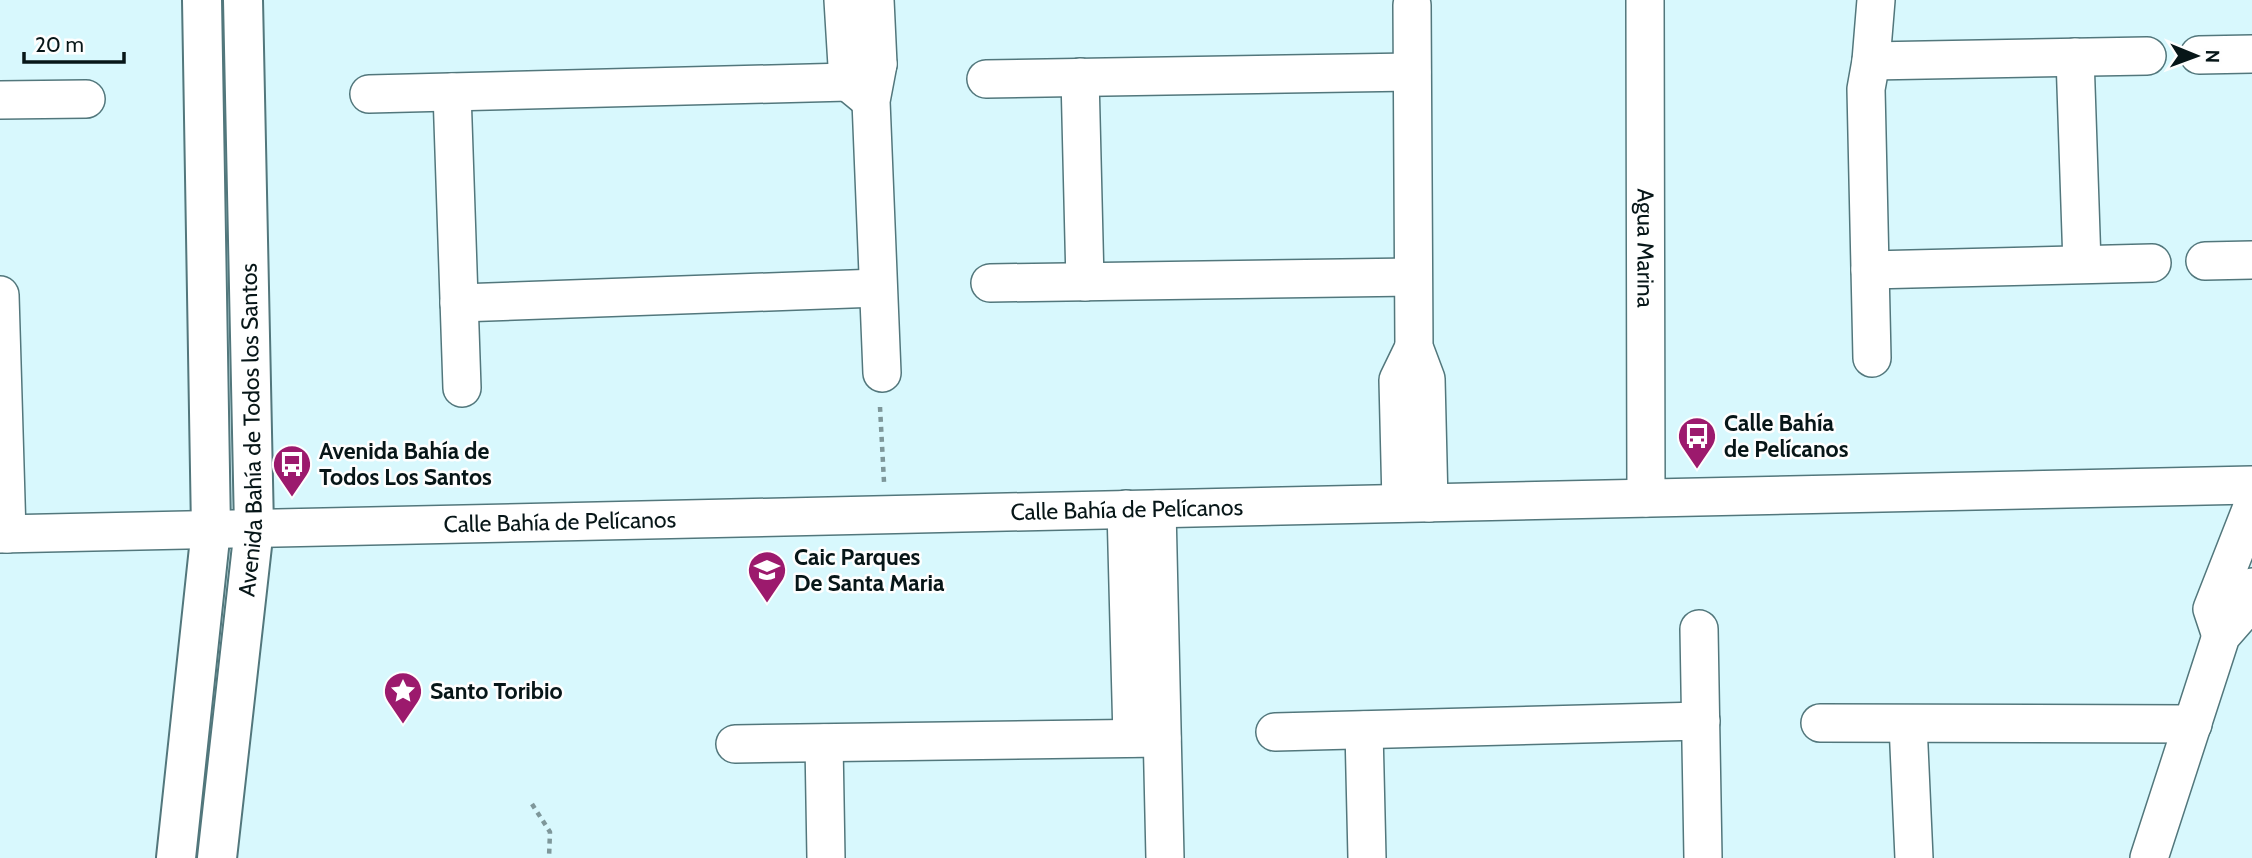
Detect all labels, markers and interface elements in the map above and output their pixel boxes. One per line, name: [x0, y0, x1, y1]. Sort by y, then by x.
scale bar: [24, 21, 124, 65]
north arrow: [2161, 21, 2231, 91]
text: 20 m: [35, 32, 84, 57]
text: N: [2201, 49, 2224, 63]
street label: Agua Marina: [1631, 188, 1660, 308]
street label: Avenida Bahía de Todos los Santos: [232, 263, 268, 598]
place label: Calle Bahía de Pelícanos: [1724, 409, 1849, 463]
bus stop icon: Calle Bahía de Pelícanos: [1676, 415, 1718, 470]
place label: Avenida Bahía de Todos Los Santos: [319, 437, 492, 491]
bus stop icon: Avenida Bahía de Todos Los Santos: [271, 443, 313, 498]
street label: Calle Bahía de Pelícanos: [1010, 493, 1243, 526]
street label: Calle Bahía de Pelícanos: [443, 505, 676, 538]
place label: Caic Parques De Santa Maria: [794, 543, 945, 597]
school or university icon: Caic Parques De Santa Maria: [746, 549, 788, 604]
place icon: Santo Toribio: [382, 670, 424, 725]
place label: Santo Toribio: [430, 677, 563, 705]

